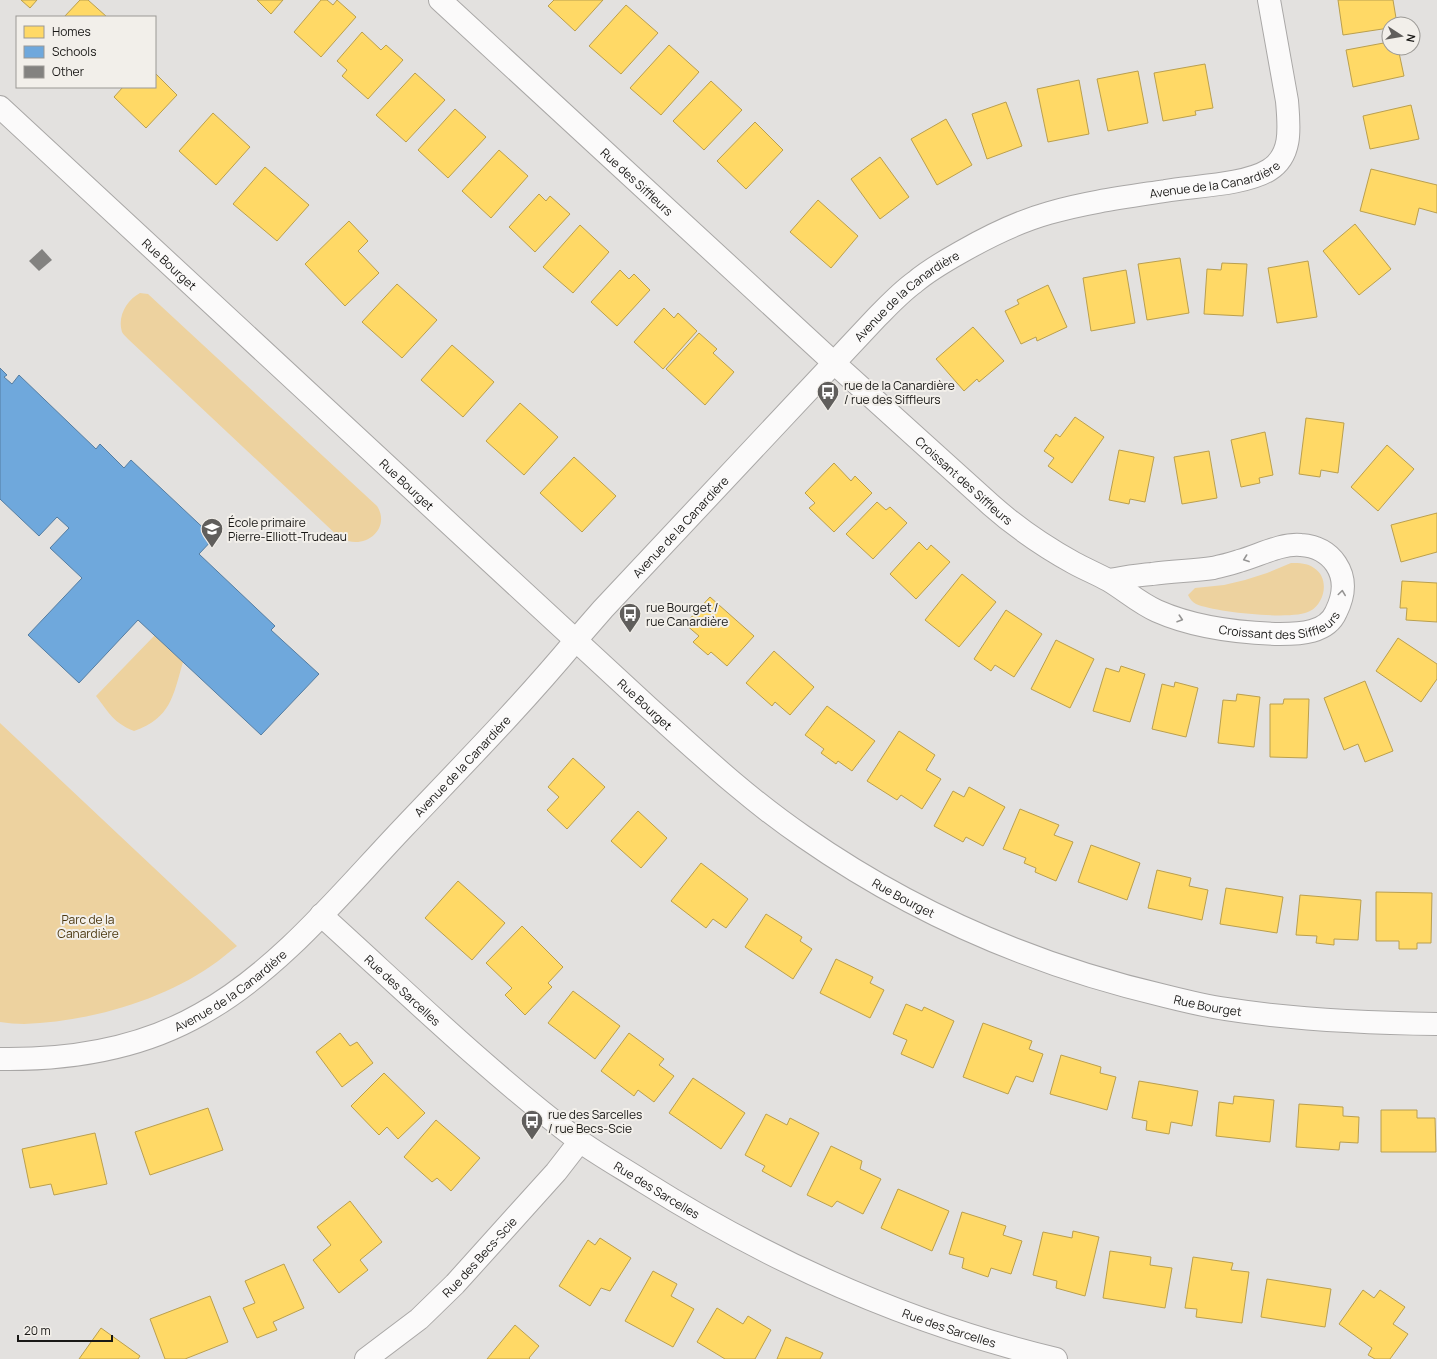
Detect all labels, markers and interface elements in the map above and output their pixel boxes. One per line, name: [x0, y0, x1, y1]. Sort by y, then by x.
legend: [16, 16, 156, 88]
north arrow: [1381, 16, 1421, 56]
text: Homes: [52, 23, 91, 40]
text: N: [1403, 33, 1419, 44]
text: Schools: [52, 43, 96, 60]
text: Other: [52, 63, 85, 80]
street label: Rue des Siffleurs: [597, 144, 677, 219]
street label: Avenue de la Canardière: [1148, 157, 1283, 202]
street label: Rue Bourget: [139, 234, 201, 294]
street label: Avenue de la Canardière: [850, 246, 962, 345]
place label: rue de la Canardière / rue des Siffleurs: [844, 377, 955, 408]
bus stop icon: rue de la Canardière / rue des Siffleurs: [815, 379, 841, 412]
street label: Croissant des Siffleurs: [912, 432, 1016, 528]
street label: Rue Bourget: [376, 455, 438, 514]
street label: Avenue de la Canardière: [628, 472, 732, 581]
place label: École primaire Pierre-Elliott-Trudeau: [228, 514, 347, 545]
school or university icon: École primaire Pierre-Elliott-Trudeau: [199, 516, 225, 549]
one-way arrow: [1242, 555, 1249, 563]
one-way arrow: [1337, 590, 1346, 597]
place label: rue Bourget / rue Canardière: [646, 599, 728, 630]
bus stop icon: rue Bourget / rue Canardière: [617, 601, 643, 634]
street label: Croissant des Siffleurs: [1218, 608, 1344, 643]
one-way arrow: [1176, 614, 1183, 622]
street label: Rue Bourget: [614, 675, 676, 734]
street label: Avenue de la Canardière: [410, 712, 514, 820]
street label: Rue Bourget: [869, 874, 938, 921]
park label: Parc de la Canardière: [57, 911, 119, 942]
street label: Avenue de la Canardière: [171, 946, 290, 1035]
street label: Rue des Sarcelles: [361, 951, 445, 1029]
street label: Rue Bourget: [1172, 990, 1243, 1020]
place label: rue des Sarcelles / rue Becs-Scie: [548, 1106, 642, 1137]
bus stop icon: rue des Sarcelles / rue Becs-Scie: [519, 1108, 545, 1141]
street label: Rue des Sarcelles: [611, 1157, 703, 1222]
street label: Rue des Becs-Scie: [438, 1213, 520, 1301]
street label: Rue des Sarcelles: [900, 1304, 998, 1351]
scale bar: [18, 1317, 112, 1343]
text: 20 m: [24, 1322, 51, 1339]

